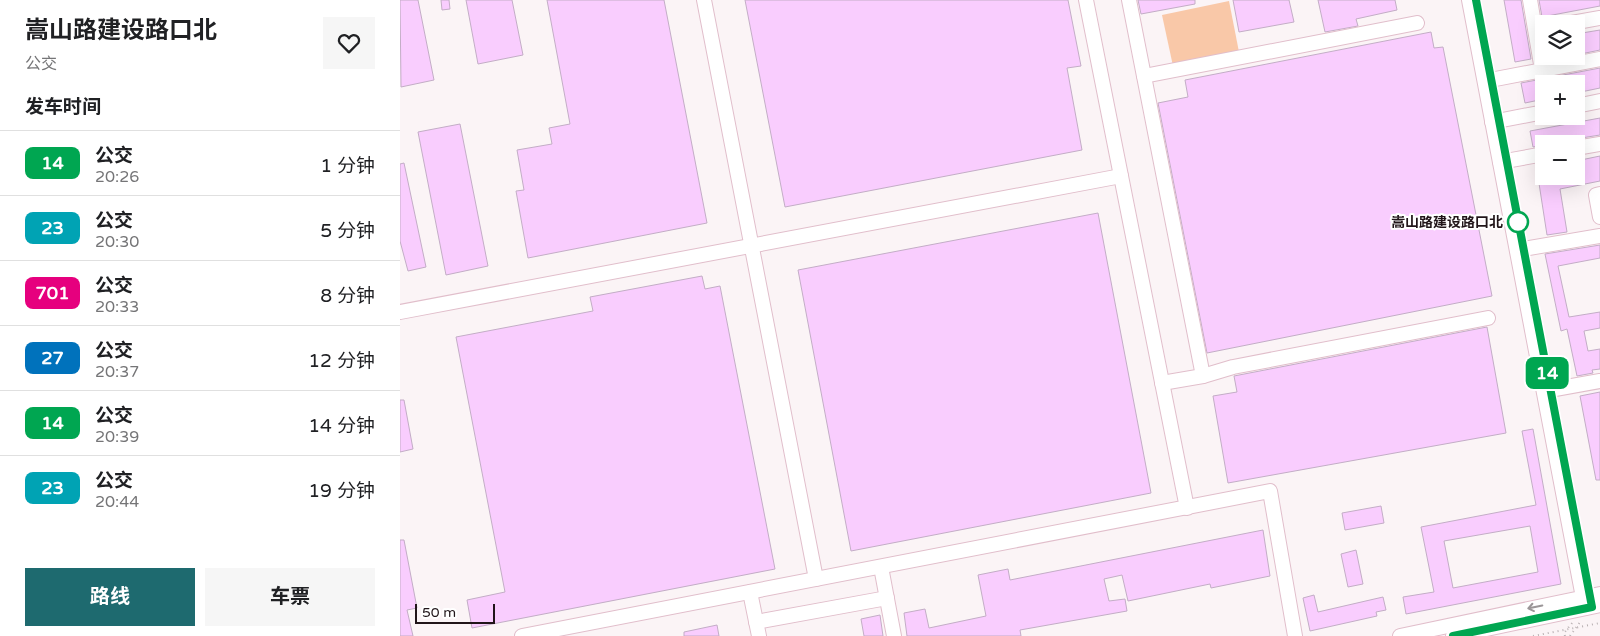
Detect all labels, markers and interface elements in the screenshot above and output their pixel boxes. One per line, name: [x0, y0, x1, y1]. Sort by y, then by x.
map controls: [1535, 15, 1585, 185]
button: layers: [1535, 15, 1585, 65]
text: 嵩山路建设路口北: [25, 16, 217, 45]
button: heart: [323, 17, 375, 69]
text: 公交: [25, 54, 57, 74]
button: +: [1535, 75, 1585, 125]
text: 发车时间: [25, 96, 101, 118]
button: −: [1535, 135, 1585, 185]
text: 公交: [95, 145, 133, 167]
text: 14: [41, 152, 64, 174]
text: 1 分钟: [320, 155, 375, 177]
text: 20:26: [95, 167, 139, 187]
text: 公交: [95, 210, 133, 232]
marker: 嵩山路建设路口北: [1507, 211, 1529, 233]
place label: 嵩山路建设路口北: [1391, 214, 1503, 231]
text: 23: [41, 217, 64, 239]
text: 5 分钟: [320, 220, 375, 242]
text: 20:30: [95, 232, 139, 252]
text: 公交: [95, 275, 133, 297]
text: 701: [36, 282, 69, 304]
text: 8 分钟: [320, 285, 375, 307]
text: 20:33: [95, 297, 139, 317]
text: 公交: [95, 340, 133, 362]
text: 27: [41, 347, 64, 369]
text: 12 分钟: [308, 350, 375, 372]
line badge: 14: [1524, 357, 1570, 389]
text: 20:37: [95, 362, 139, 382]
text: 14: [1536, 362, 1558, 384]
text: 公交: [95, 405, 133, 427]
text: 14: [41, 412, 64, 434]
text: 14 分钟: [308, 415, 375, 437]
text: 20:39: [95, 427, 139, 447]
text: 公交: [95, 470, 133, 492]
text: 23: [41, 477, 64, 499]
text: 19 分钟: [308, 480, 375, 502]
text: 20:44: [95, 492, 139, 512]
button: 路线: [25, 568, 195, 626]
button: 车票: [205, 568, 375, 626]
scale bar: [415, 601, 495, 624]
one-way arrow: [1528, 603, 1544, 612]
text: 50 m: [422, 604, 456, 621]

